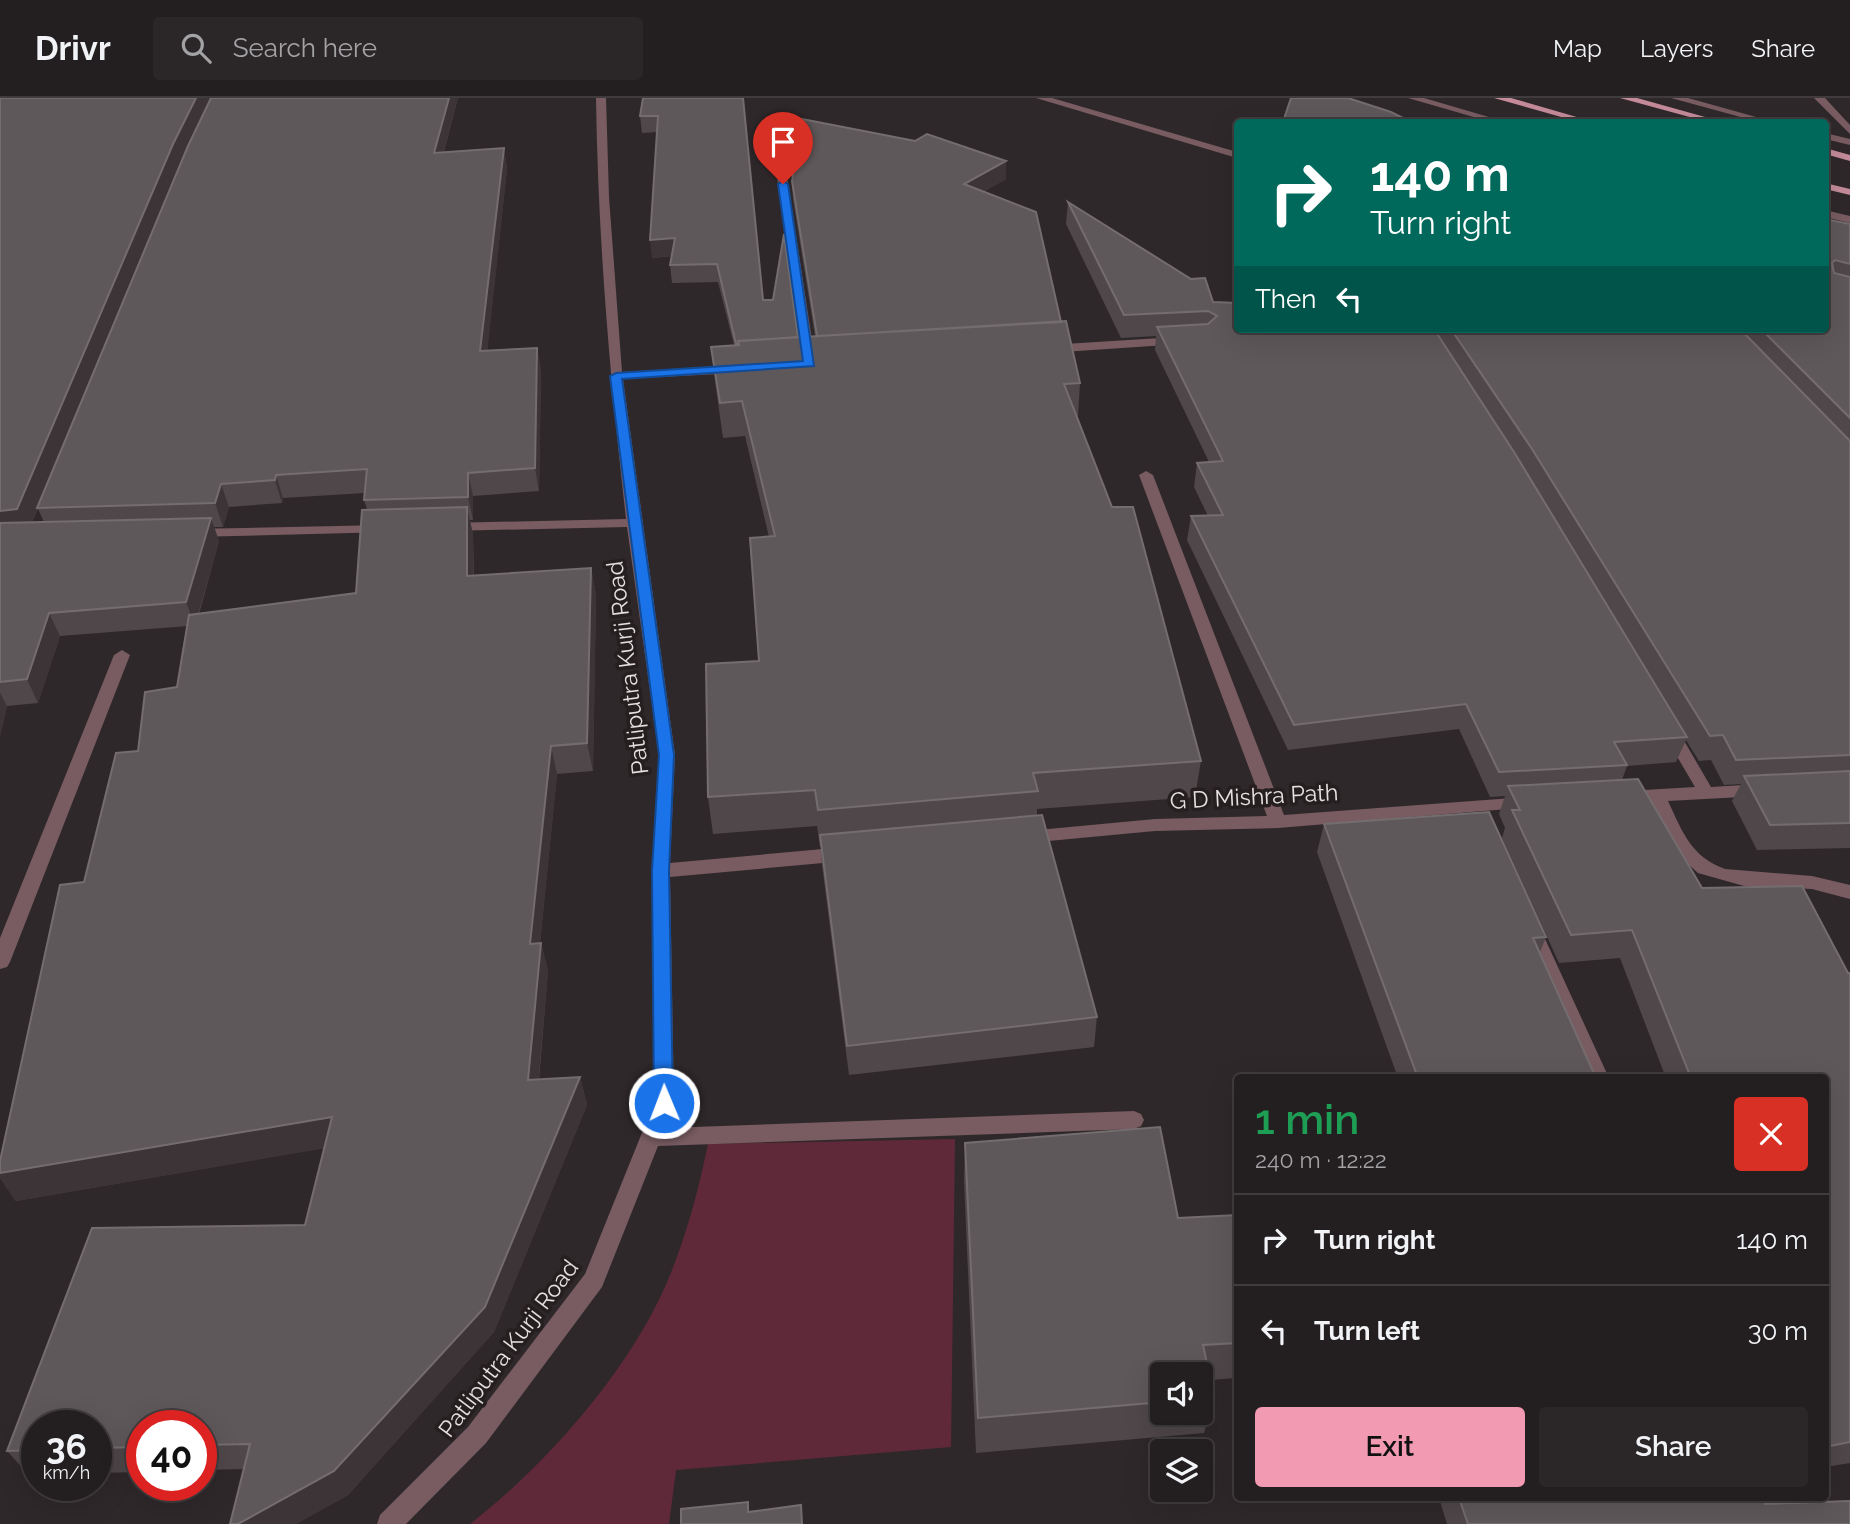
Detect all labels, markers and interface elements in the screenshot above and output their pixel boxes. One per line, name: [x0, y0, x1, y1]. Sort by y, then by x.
search box: [153, 17, 643, 80]
text: Drivr: [35, 29, 111, 68]
icon: search: [177, 29, 215, 67]
text: Search here: [233, 33, 377, 63]
text: Map: [1553, 34, 1602, 63]
text: Layers: [1640, 34, 1713, 63]
text: Share: [1751, 34, 1815, 63]
pin: [753, 112, 813, 184]
icon: arrive: [764, 123, 802, 161]
text: 140 m: [1370, 145, 1510, 202]
icon: right: [1255, 147, 1346, 238]
text: Turn right: [1370, 204, 1511, 241]
icon: left: [1330, 280, 1368, 318]
text: Then: [1255, 284, 1316, 314]
street label: Patliputra Kurji Road: [601, 560, 653, 776]
street label: G D Mishra Path: [1169, 778, 1339, 814]
position arrow: [627, 1066, 701, 1140]
text: 1 min: [1255, 1095, 1359, 1144]
button: close: [1734, 1097, 1808, 1171]
text: 240 m · 12:22: [1255, 1146, 1387, 1173]
icon: right: [1255, 1221, 1293, 1259]
text: Turn right: [1314, 1225, 1435, 1255]
text: 140 m: [1736, 1225, 1808, 1255]
street label: Patliputra Kurji Road: [433, 1254, 583, 1442]
icon: left: [1255, 1312, 1293, 1350]
text: Turn left: [1314, 1316, 1420, 1346]
text: 30 m: [1748, 1316, 1808, 1346]
map controls: [1150, 1362, 1213, 1502]
button: sound: [1150, 1362, 1213, 1425]
button: Exit: [1255, 1407, 1525, 1487]
button: Share: [1539, 1407, 1808, 1487]
speed limit sign: 40: [126, 1410, 217, 1501]
text: 36: [46, 1426, 87, 1467]
button: layers: [1150, 1439, 1213, 1502]
text: km/h: [43, 1462, 90, 1483]

